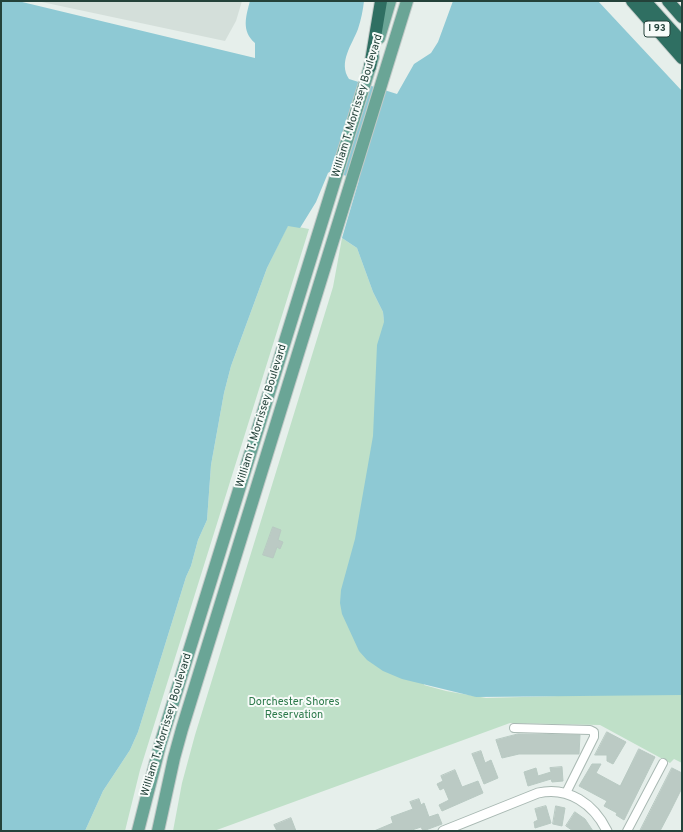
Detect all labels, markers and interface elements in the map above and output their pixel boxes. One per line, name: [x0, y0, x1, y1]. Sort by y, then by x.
road number: I 93: [644, 21, 670, 37]
street label: William T. Morrissey Boulevard: [330, 33, 386, 179]
street label: William T. Morrissey Boulevard: [234, 343, 290, 489]
street label: William T. Morrissey Boulevard: [139, 652, 195, 798]
park label: Dorchester Shores Reservation: [248, 696, 340, 722]

